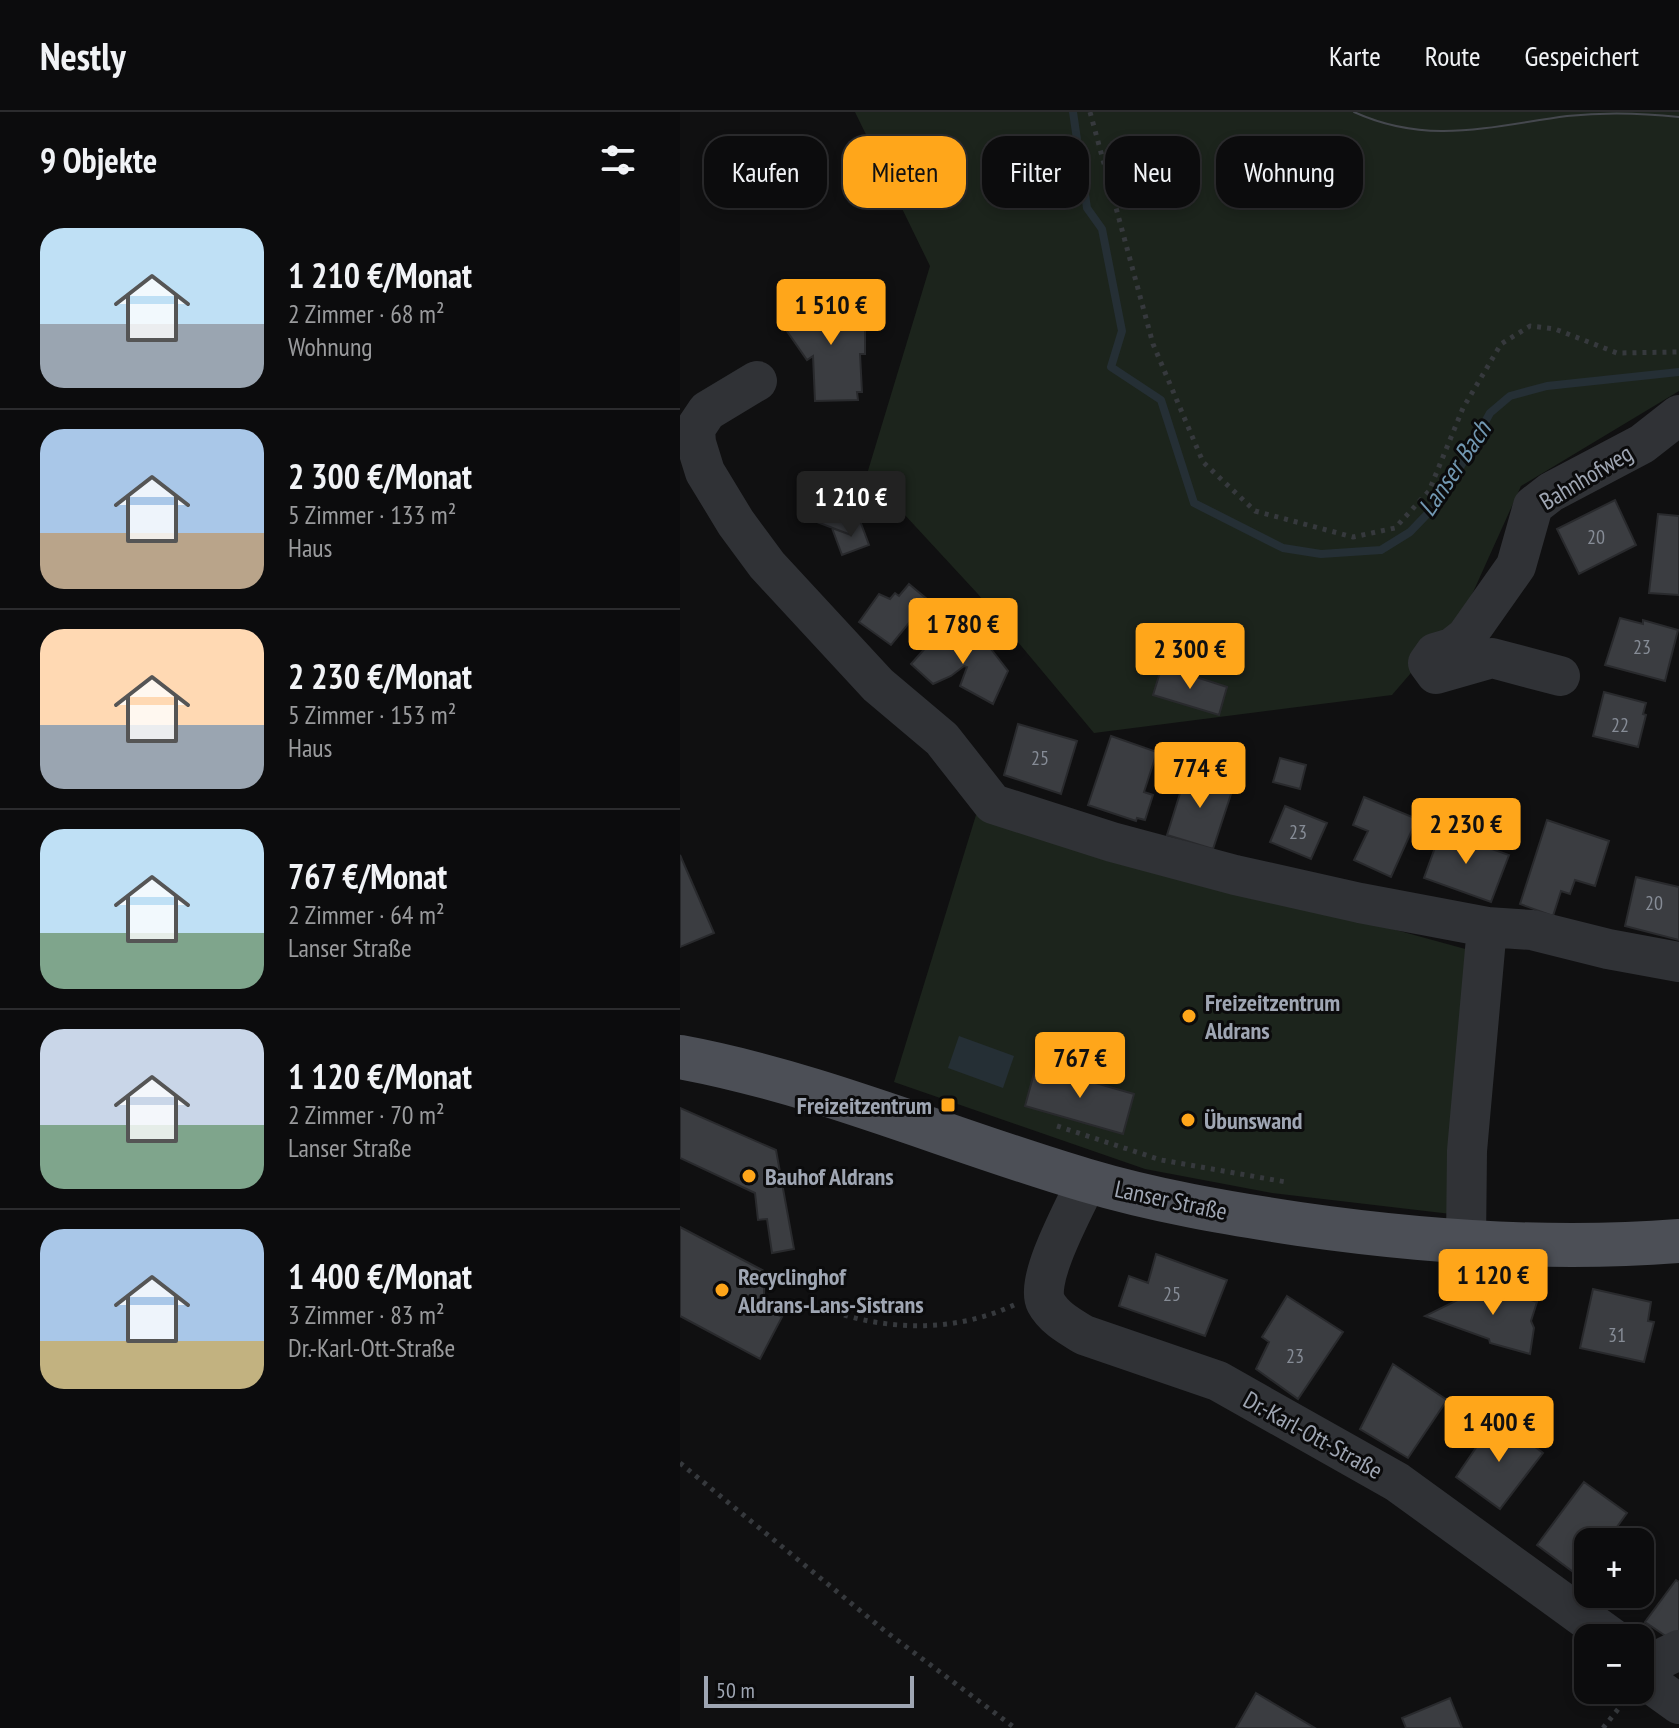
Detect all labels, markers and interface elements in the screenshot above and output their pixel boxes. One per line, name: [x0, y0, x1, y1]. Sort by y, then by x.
text: Nestly: [40, 31, 126, 80]
text: Karte: [1329, 37, 1381, 74]
text: Route: [1425, 37, 1480, 74]
text: Gespeichert: [1524, 37, 1639, 74]
chip: Kaufen: [704, 136, 827, 208]
chip: Mieten: [843, 136, 966, 208]
chip: Filter: [982, 136, 1089, 208]
chip: Neu: [1105, 136, 1200, 208]
chip: Wohnung: [1216, 136, 1363, 208]
text: 9 Objekte: [40, 138, 157, 182]
icon: filters: [596, 138, 640, 182]
text: 1 210 €/Monat: [288, 253, 472, 297]
icon: home: [104, 260, 200, 356]
pin: 1 510 €: [757, 279, 905, 347]
text: 1 510 €: [795, 288, 867, 321]
text: 2 Zimmer · 68 m²: [288, 297, 445, 330]
text: Wohnung: [288, 330, 373, 363]
water label: Lanser Bach: [1410, 413, 1499, 522]
street label: Bahnhofweg: [1534, 437, 1638, 517]
text: 2 300 €/Monat: [288, 454, 472, 498]
icon: home: [104, 461, 200, 557]
pin: 1 210 €: [777, 471, 925, 539]
text: 1 210 €: [815, 480, 887, 513]
text: 5 Zimmer · 133 m²: [288, 498, 456, 531]
house number: 20: [1587, 524, 1605, 550]
text: Haus: [288, 531, 332, 564]
pin: 1 780 €: [889, 598, 1037, 666]
text: 1 780 €: [927, 607, 999, 640]
pin: 2 300 €: [1116, 623, 1264, 691]
text: 2 300 €: [1154, 632, 1226, 665]
house number: 23: [1633, 634, 1651, 660]
text: 2 230 €/Monat: [288, 654, 472, 698]
icon: home: [104, 661, 200, 757]
text: 5 Zimmer · 153 m²: [288, 698, 456, 731]
house number: 22: [1611, 712, 1629, 738]
text: Haus: [288, 731, 332, 764]
pin: 774 €: [1144, 742, 1256, 810]
house number: 25: [1031, 745, 1049, 771]
text: 774 €: [1172, 751, 1228, 784]
pin: 2 230 €: [1392, 798, 1540, 866]
text: 2 230 €: [1430, 807, 1502, 840]
house number: 23: [1289, 819, 1307, 845]
text: 767 €/Monat: [288, 854, 447, 898]
icon: home: [104, 861, 200, 957]
house number: 20: [1645, 890, 1663, 916]
text: 2 Zimmer · 64 m²: [288, 898, 445, 931]
text: Lanser Straße: [288, 931, 412, 964]
place label: Freizeitzentrum Aldrans: [1204, 987, 1340, 1046]
marker: Freizeitzentrum Aldrans: [1180, 1007, 1198, 1025]
pin: 767 €: [1024, 1032, 1136, 1100]
text: 767 €: [1053, 1041, 1107, 1074]
text: 1 120 €/Monat: [288, 1054, 472, 1098]
icon: home: [104, 1061, 200, 1157]
place label: Freizeitzentrum: [797, 1090, 932, 1121]
marker: Freizeitzentrum: [939, 1096, 957, 1114]
text: 2 Zimmer · 70 m²: [288, 1098, 445, 1131]
place label: Übunswand: [1204, 1105, 1303, 1136]
marker: Übunswand: [1179, 1111, 1197, 1129]
text: Lanser Straße: [288, 1131, 412, 1164]
place label: Bauhof Aldrans: [765, 1161, 894, 1192]
marker: Bauhof Aldrans: [740, 1167, 758, 1185]
street label: Lanser Straße: [1112, 1173, 1230, 1227]
pin: 1 120 €: [1419, 1249, 1567, 1317]
text: 1 400 €/Monat: [288, 1254, 472, 1298]
text: 1 120 €: [1457, 1258, 1529, 1291]
icon: home: [104, 1261, 200, 1357]
place label: Recyclinghof Aldrans-Lans-Sistrans: [737, 1261, 924, 1320]
marker: Recyclinghof Aldrans-Lans-Sistrans: [713, 1281, 731, 1299]
house number: 25: [1163, 1281, 1181, 1307]
text: 3 Zimmer · 83 m²: [288, 1298, 445, 1331]
house number: 31: [1608, 1322, 1626, 1348]
text: Dr.-Karl-Ott-Straße: [288, 1331, 455, 1364]
house number: 23: [1286, 1343, 1304, 1369]
street label: Dr.-Karl-Ott-Straße: [1238, 1384, 1388, 1486]
pin: 1 400 €: [1425, 1396, 1573, 1464]
text: 1 400 €: [1463, 1405, 1535, 1438]
map controls: [1574, 1528, 1654, 1704]
button: +: [1574, 1528, 1654, 1608]
button: −: [1574, 1624, 1654, 1704]
scale bar: [704, 1672, 914, 1708]
text: 50 m: [716, 1676, 755, 1704]

